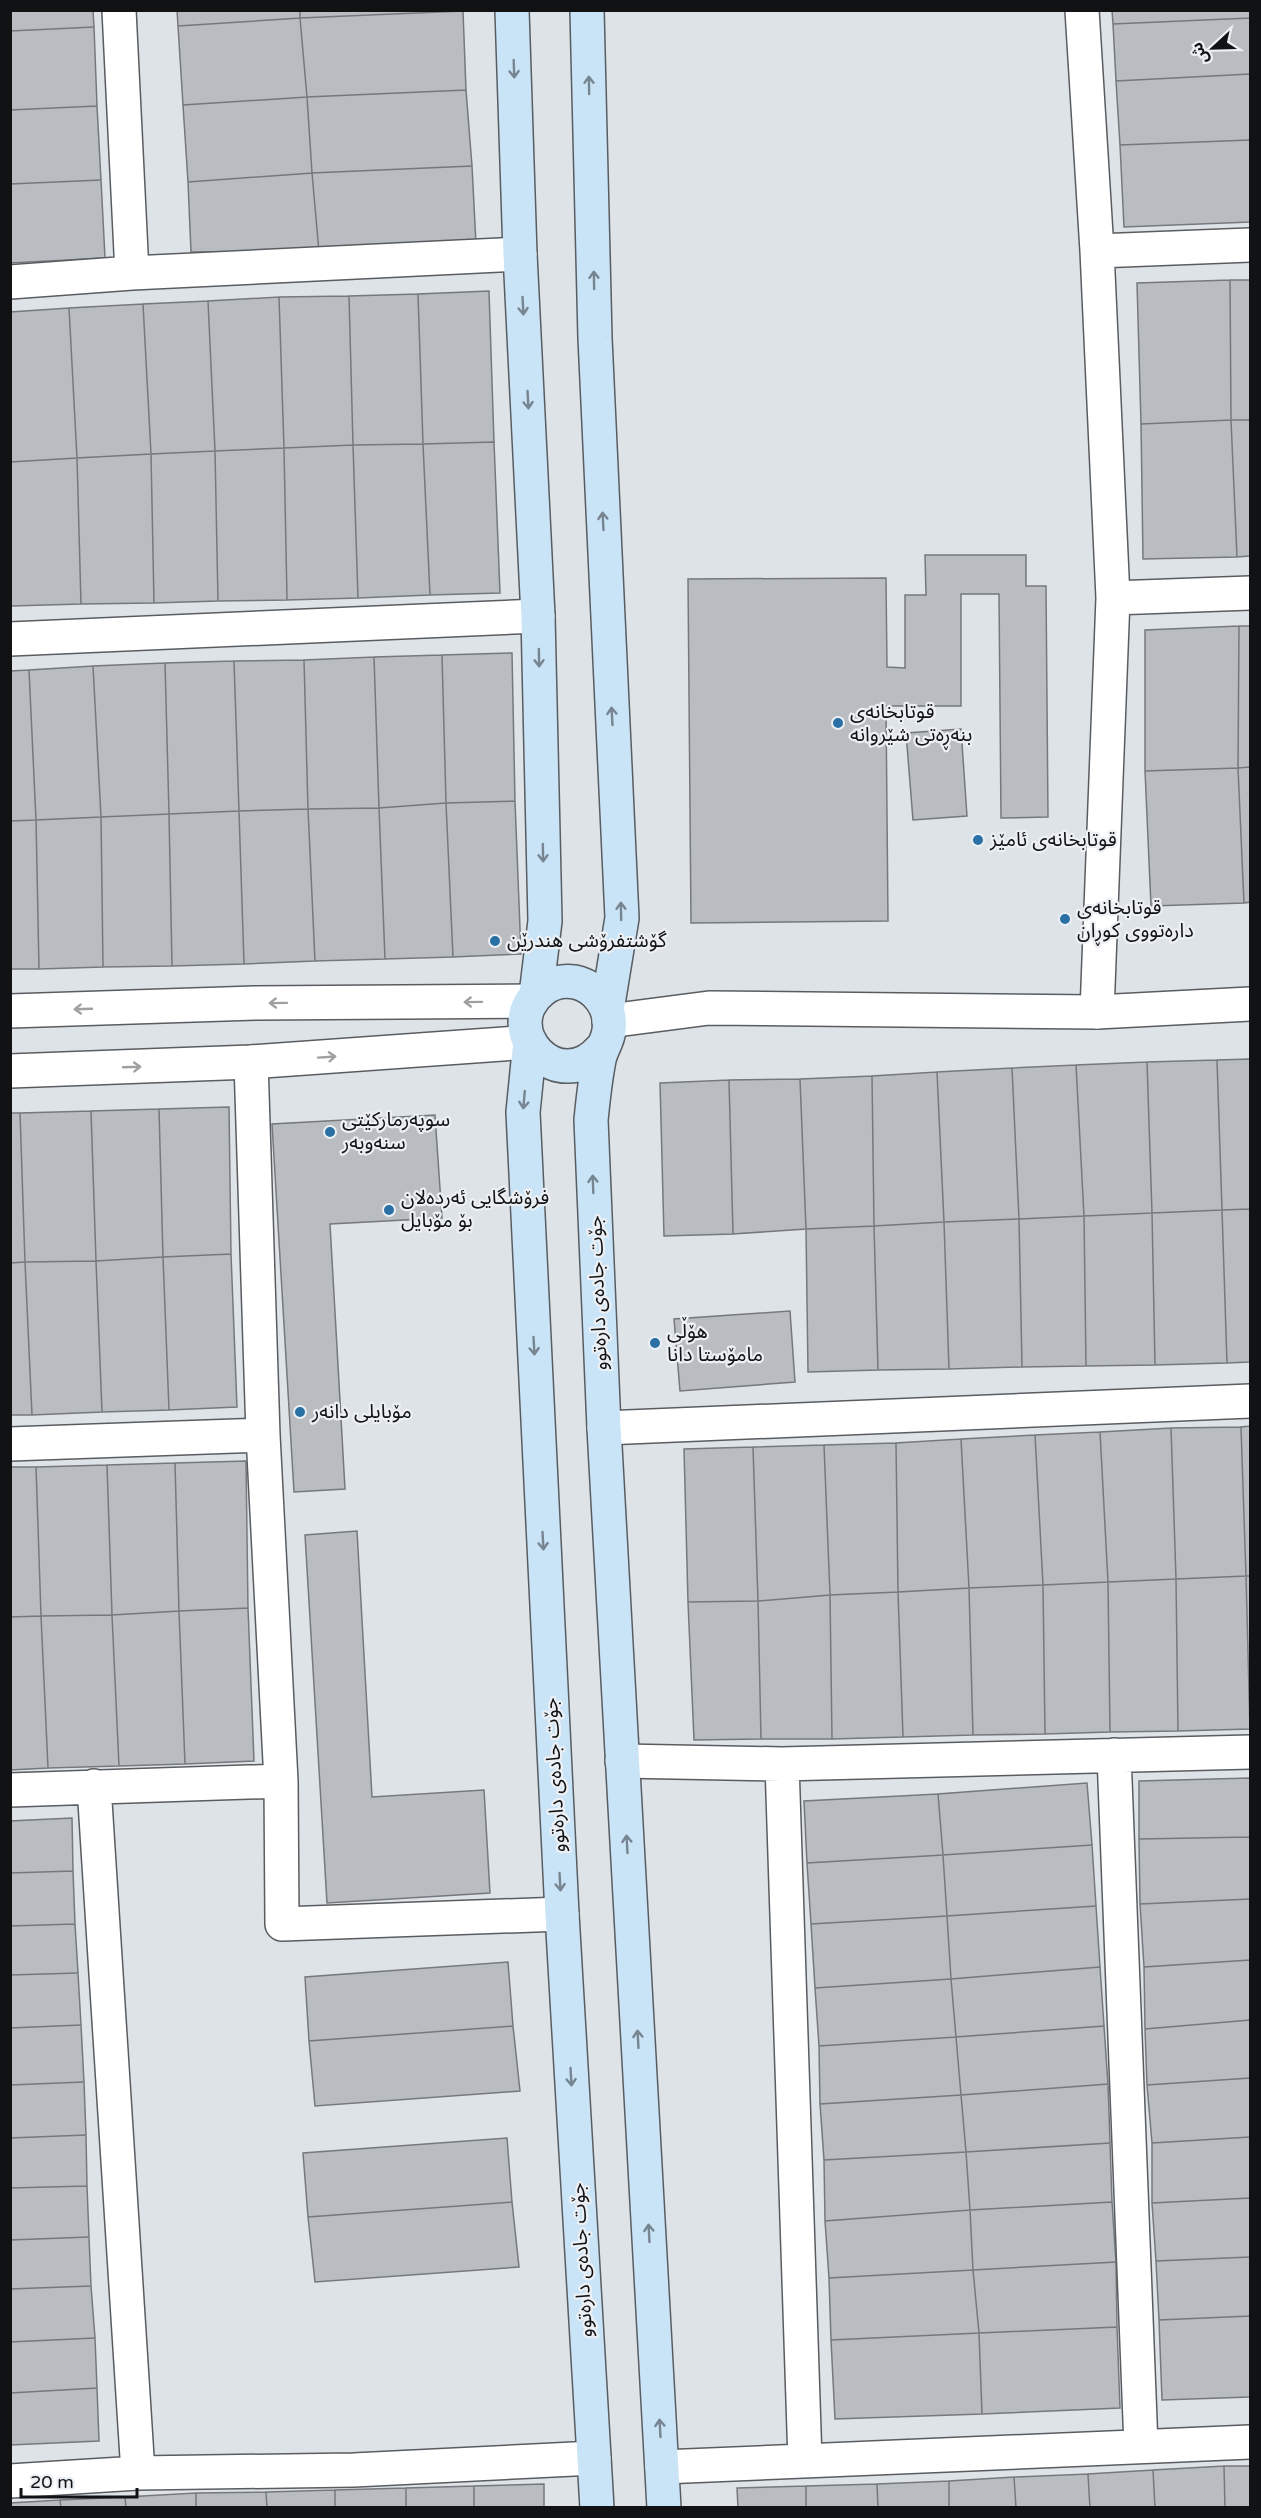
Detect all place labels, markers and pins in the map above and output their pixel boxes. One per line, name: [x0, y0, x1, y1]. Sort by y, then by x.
place label: قوتابخانەی بنەڕەتی شێروانە: [850, 700, 972, 751]
marker: قوتابخانەی بنەڕەتی شێروانە: [831, 716, 845, 730]
place label: قوتابخانەی ئامێز: [989, 828, 1117, 852]
marker: قوتابخانەی ئامێز: [971, 833, 985, 847]
place label: قوتابخانەی دارەتووی کوڕان: [1077, 896, 1194, 947]
marker: قوتابخانەی دارەتووی کوڕان: [1058, 912, 1072, 926]
place label: گۆشتفرۆشی هندرێن: [507, 929, 667, 953]
marker: گۆشتفرۆشی هندرێن: [488, 934, 502, 948]
place label: سوپەرمارکێتی سنەوبەر: [341, 1108, 450, 1155]
marker: سوپەرمارکێتی سنەوبەر: [323, 1125, 337, 1139]
place label: فرۆشگایی ئەردەلان بۆ مۆبایل: [401, 1186, 549, 1233]
marker: فرۆشگایی ئەردەلان بۆ مۆبایل: [382, 1203, 396, 1217]
place label: هۆڵی مامۆستا دانا: [667, 1316, 763, 1367]
marker: هۆڵی مامۆستا دانا: [648, 1336, 662, 1350]
place label: مۆبایلی دانەر: [311, 1400, 412, 1424]
marker: مۆبایلی دانەر: [293, 1405, 307, 1419]

